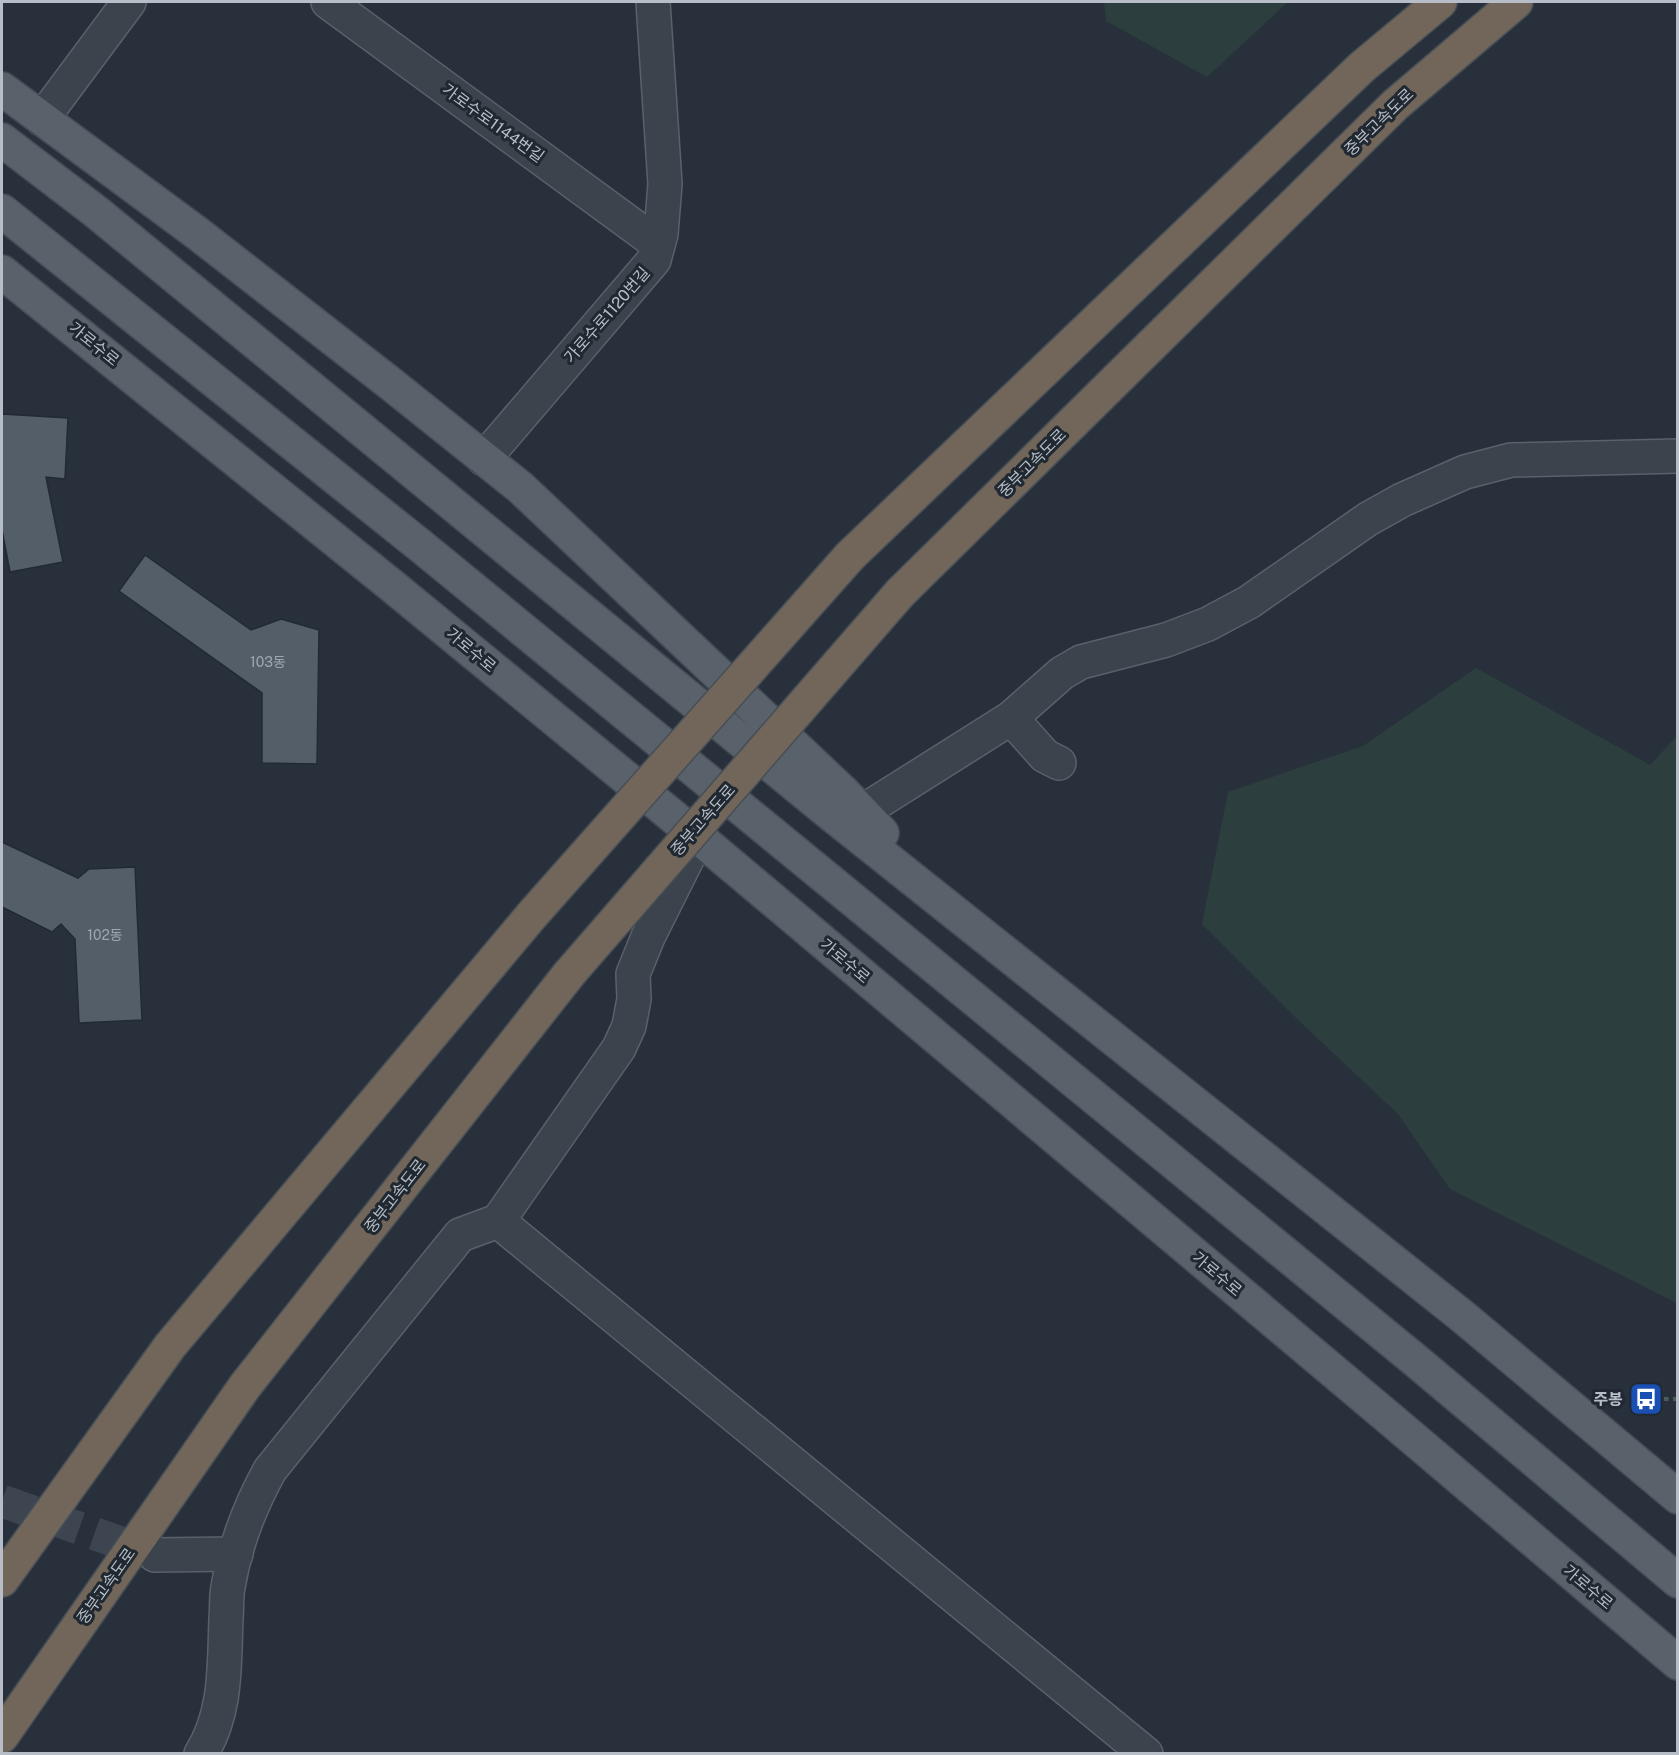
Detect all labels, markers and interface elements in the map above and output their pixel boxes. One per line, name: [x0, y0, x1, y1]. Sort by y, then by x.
street label: 가로수로1144번길: [438, 80, 548, 166]
street label: 중부고속도로: [1341, 84, 1418, 160]
street label: 가로수로1120번길: [560, 263, 654, 367]
street label: 가로수로: [65, 318, 123, 370]
street label: 중부고속도로: [994, 425, 1070, 501]
street label: 가로수로: [442, 624, 500, 676]
house number: 103동: [250, 654, 286, 670]
street label: 중부고속도로: [667, 780, 739, 860]
house number: 102동: [87, 927, 123, 943]
street label: 가로수로: [816, 935, 874, 987]
street label: 중부고속도로: [360, 1155, 430, 1237]
street label: 가로수로: [1188, 1248, 1246, 1300]
bus stop icon: 주봉: [1628, 1381, 1664, 1417]
place label: 주봉: [1594, 1390, 1623, 1409]
street label: 중부고속도로: [73, 1544, 139, 1628]
street label: 가로수로: [1559, 1561, 1617, 1613]

